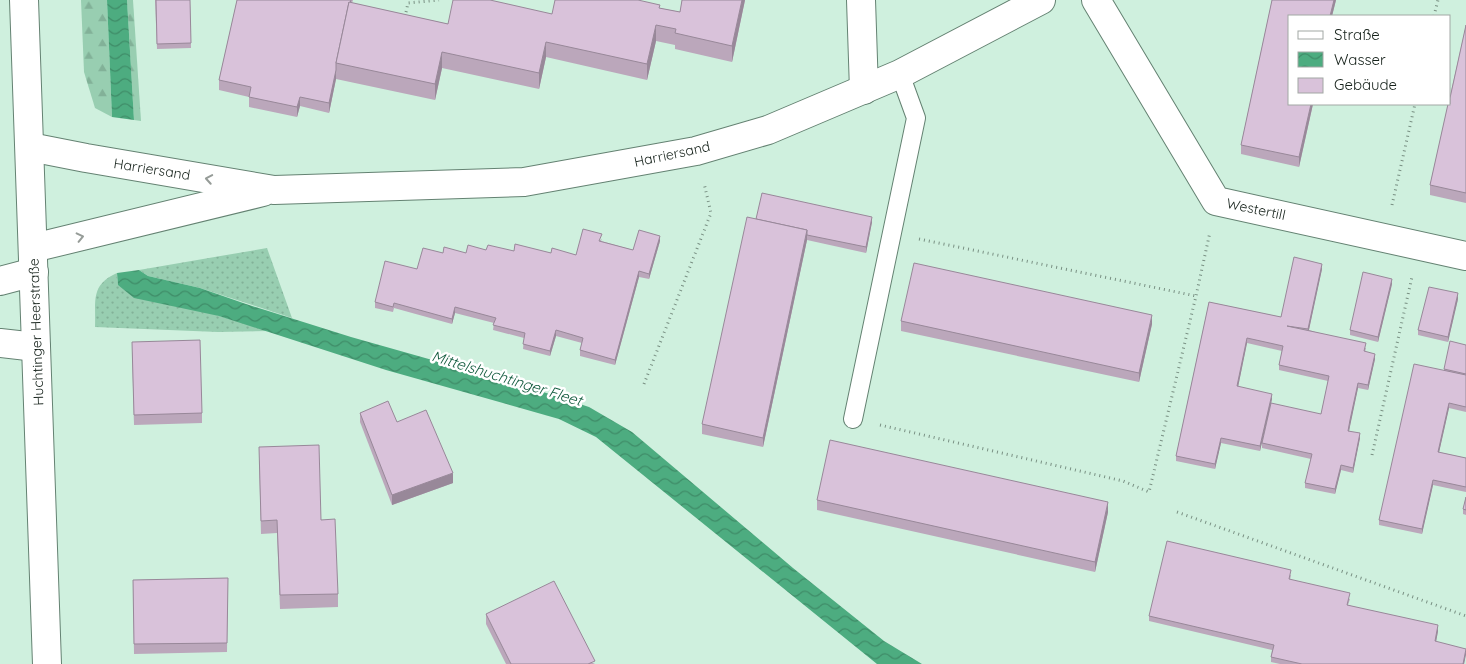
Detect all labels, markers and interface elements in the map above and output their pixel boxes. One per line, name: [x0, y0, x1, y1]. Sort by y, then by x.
legend: [1288, 15, 1451, 105]
text: Straße: [1334, 25, 1380, 44]
text: Wasser: [1334, 50, 1386, 69]
text: Gebäude: [1334, 75, 1397, 94]
street label: Harriersand: [632, 137, 712, 171]
street label: Harriersand: [112, 154, 192, 184]
one-way arrow: [204, 174, 213, 184]
street label: Westertill: [1225, 194, 1287, 224]
one-way arrow: [76, 232, 85, 243]
street label: Huchtinger Heerstraße: [24, 258, 48, 406]
water label: Mittelshuchtinger Fleet: [430, 346, 586, 410]

